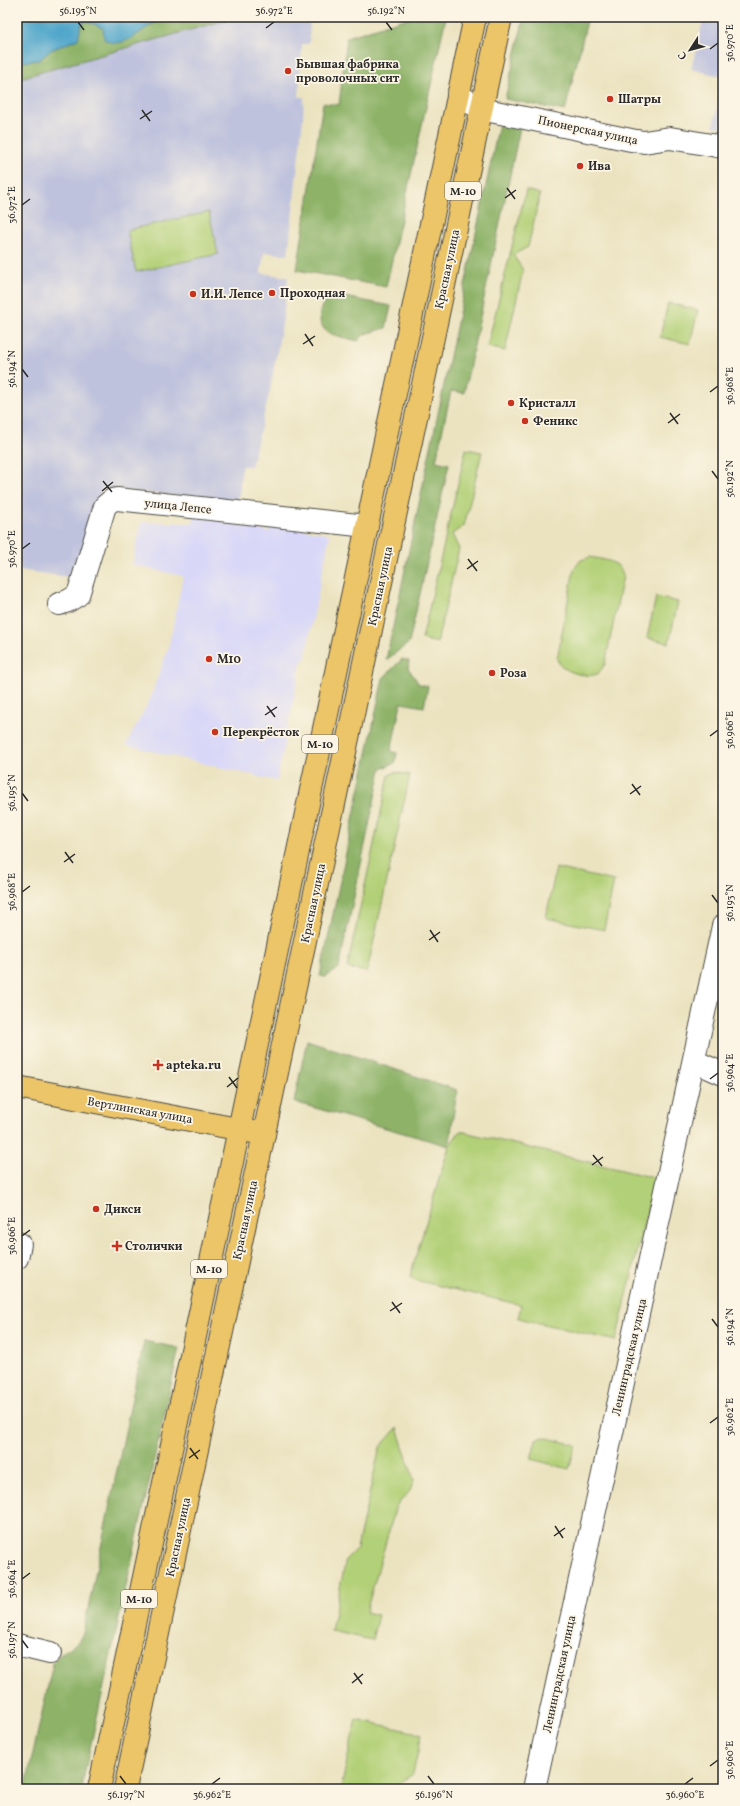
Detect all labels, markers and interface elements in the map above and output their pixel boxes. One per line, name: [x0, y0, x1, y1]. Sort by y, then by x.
text: 56.193°N: [59, 4, 97, 18]
text: 36.972°E: [255, 4, 293, 18]
text: 56.192°N: [367, 4, 405, 18]
text: 36.970°E: [723, 24, 737, 62]
north arrow: [670, 30, 710, 70]
text: С: [675, 48, 691, 62]
place label: Бывшая фабрика проволочных сит: [296, 57, 400, 87]
marker: Бывшая фабрика проволочных сит: [283, 66, 293, 76]
place label: Шатры: [618, 92, 661, 108]
marker: Шатры: [605, 94, 615, 104]
street label: Пионерская улица: [536, 113, 639, 149]
place label: Ива: [588, 159, 611, 175]
marker: Ива: [575, 161, 585, 171]
road number: М-10: [445, 182, 481, 200]
text: 36.972°E: [5, 186, 19, 224]
street label: Красная улица: [432, 228, 464, 311]
place label: Проходная: [280, 286, 346, 302]
place label: И.И. Лепсе: [201, 287, 263, 303]
marker: Проходная: [267, 288, 277, 298]
marker: И.И. Лепсе: [188, 289, 198, 299]
text: 56.194°N: [5, 349, 19, 388]
text: 36.968°E: [723, 367, 737, 405]
place label: Кристалл: [519, 396, 576, 412]
marker: Кристалл: [506, 398, 516, 408]
place label: Феникс: [533, 414, 578, 430]
marker: Феникс: [520, 416, 530, 426]
text: 56.192°N: [723, 460, 737, 498]
street label: улица Лепсе: [143, 496, 213, 519]
text: 36.970°E: [5, 530, 19, 568]
street label: Красная улица: [365, 545, 397, 628]
place label: М10: [217, 652, 241, 668]
marker: М10: [204, 654, 214, 664]
place label: Роза: [500, 666, 527, 682]
marker: Роза: [487, 668, 497, 678]
text: 36.966°E: [723, 711, 737, 749]
place label: Перекрёсток: [223, 725, 299, 741]
marker: Перекрёсток: [210, 727, 220, 737]
road number: М-10: [302, 735, 338, 753]
text: 56.195°N: [5, 774, 19, 812]
street label: Красная улица: [298, 862, 330, 945]
text: 36.968°E: [5, 873, 19, 911]
text: 56.193°N: [723, 884, 737, 922]
text: 36.964°E: [723, 1054, 737, 1092]
place label: apteka.ru: [166, 1058, 222, 1074]
marker: apteka.ru: [153, 1060, 163, 1070]
street label: Вертлинская улица: [86, 1094, 194, 1128]
street label: Красная улица: [230, 1179, 262, 1262]
place label: Дикси: [104, 1202, 141, 1218]
marker: Дикси: [91, 1204, 101, 1214]
text: 36.966°E: [5, 1217, 19, 1255]
place label: Столички: [125, 1239, 183, 1255]
marker: Столички: [112, 1241, 122, 1251]
road number: М-10: [191, 1260, 227, 1278]
street label: Ленинградская улица: [609, 1297, 651, 1418]
text: 56.194°N: [723, 1307, 737, 1346]
text: 36.962°E: [723, 1398, 737, 1436]
street label: Красная улица: [163, 1496, 195, 1579]
text: 36.964°E: [5, 1560, 19, 1598]
road number: М-10: [121, 1590, 157, 1608]
street label: Ленинградская улица: [540, 1614, 580, 1735]
text: 56.197°N: [5, 1621, 19, 1659]
text: 36.960°E: [723, 1741, 737, 1779]
text: 56.197°N: [107, 1788, 145, 1802]
text: 36.962°E: [193, 1788, 231, 1802]
text: 56.196°N: [415, 1788, 454, 1802]
text: 36.960°E: [666, 1788, 704, 1802]

